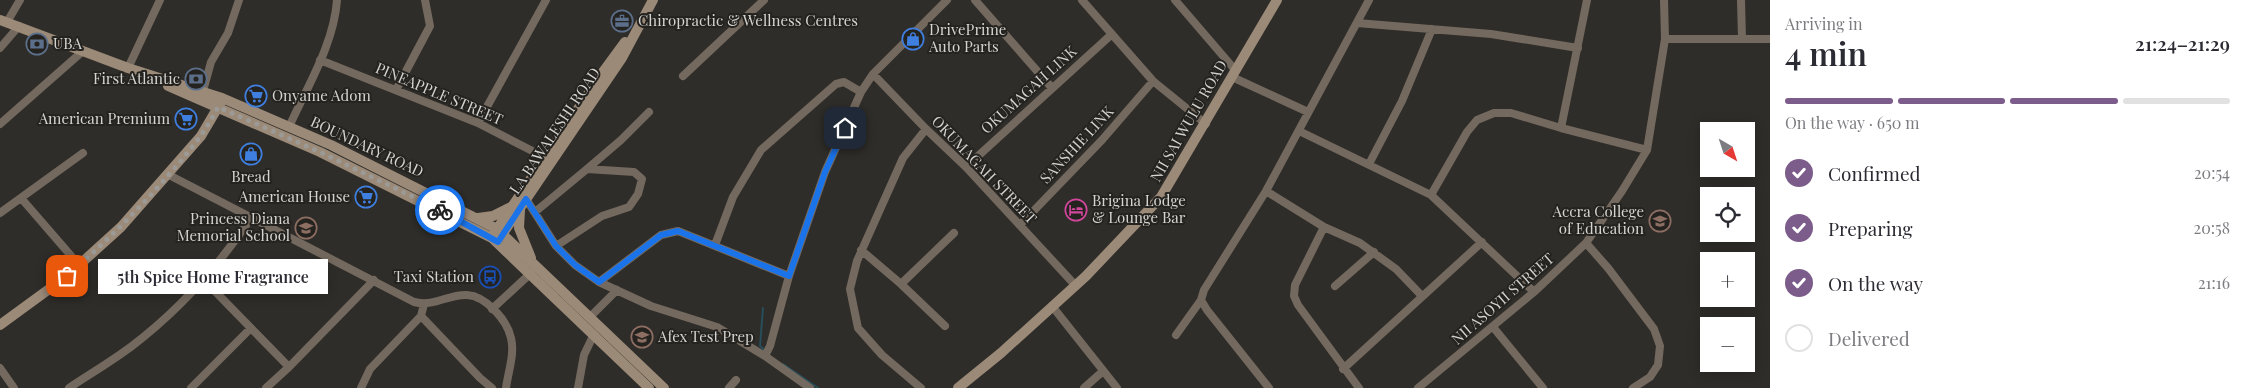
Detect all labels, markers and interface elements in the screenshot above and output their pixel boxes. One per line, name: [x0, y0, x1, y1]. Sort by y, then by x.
office icon: Chiropractic & Wellness Centres: [610, 9, 634, 33]
place label: Chiropractic & Wellness Centres: [638, 10, 858, 30]
text: Arriving in: [1785, 13, 1863, 34]
place label: DrivePrime Auto Parts: [928, 19, 1006, 56]
shop icon: DrivePrime Auto Parts: [901, 27, 925, 51]
text: 21:24–21:29: [2135, 30, 2230, 56]
text: 4 min: [1785, 31, 1867, 74]
bank icon: UBA: [25, 32, 49, 56]
place label: UBA: [53, 33, 82, 53]
street label: OKUMAGAH LINK: [976, 41, 1081, 138]
street label: NII SAI WULU ROAD: [1145, 56, 1231, 185]
street label: PINEAPPLE STREET: [373, 57, 506, 129]
street label: LA BAWALESHI ROAD: [504, 63, 604, 198]
bank icon: First Atlantic: [184, 67, 208, 91]
place label: First Atlantic: [93, 68, 180, 88]
supermarket icon: Onyame Adom: [244, 84, 268, 108]
place label: Onyame Adom: [272, 85, 371, 105]
street label: SANSHIE LINK: [1035, 101, 1118, 188]
supermarket icon: American Premium: [174, 107, 198, 131]
pin: [824, 107, 866, 149]
place label: American Premium: [38, 108, 171, 128]
street label: BOUNDARY ROAD: [308, 111, 427, 181]
street label: OKUMAGAH STREET: [928, 111, 1042, 228]
text: On the way · 650 m: [1785, 112, 1920, 133]
icon: home: [831, 114, 859, 142]
north arrow: [1700, 122, 1755, 178]
map controls: [1700, 122, 1755, 372]
shop icon: Bread: [239, 142, 263, 166]
icon: check: [1785, 159, 1813, 187]
text: Confirmed: [1828, 160, 1921, 186]
text: 20:54: [2194, 162, 2230, 183]
place label: Bread: [231, 166, 271, 186]
supermarket icon: American House: [354, 185, 378, 209]
courier: [415, 185, 465, 235]
place label: American House: [238, 186, 350, 206]
button: locate: [1700, 187, 1755, 242]
place label: Brigina Lodge & Lounge Bar: [1092, 190, 1186, 227]
icon: bike: [426, 196, 454, 224]
hotel icon: Brigina Lodge & Lounge Bar: [1064, 198, 1088, 222]
place label: Accra College of Education: [1551, 201, 1644, 238]
place label: Princess Diana Memorial School: [177, 208, 291, 245]
school or university icon: Accra College of Education: [1648, 209, 1672, 233]
icon: check: [1785, 214, 1813, 242]
text: Preparing: [1828, 215, 1913, 241]
school or university icon: Princess Diana Memorial School: [294, 216, 318, 240]
text: 20:58: [2194, 217, 2230, 238]
street label: NII ASOYII STREET: [1447, 248, 1558, 348]
button: +: [1700, 252, 1755, 307]
pin: [46, 255, 88, 297]
callout: 5th Spice Home Fragrance: [97, 258, 327, 294]
icon: bag: [53, 262, 81, 290]
bus stop icon: Taxi Station: [478, 265, 502, 289]
text: 5th Spice Home Fragrance: [117, 266, 309, 287]
place label: Taxi Station: [394, 266, 474, 286]
icon: check: [1785, 269, 1813, 297]
text: On the way: [1828, 270, 1923, 296]
text: 21:16: [2198, 272, 2230, 293]
button: −: [1700, 317, 1755, 372]
school or university icon: Afex Test Prep: [630, 325, 654, 349]
text: Delivered: [1828, 325, 1910, 351]
place label: Afex Test Prep: [657, 326, 754, 346]

